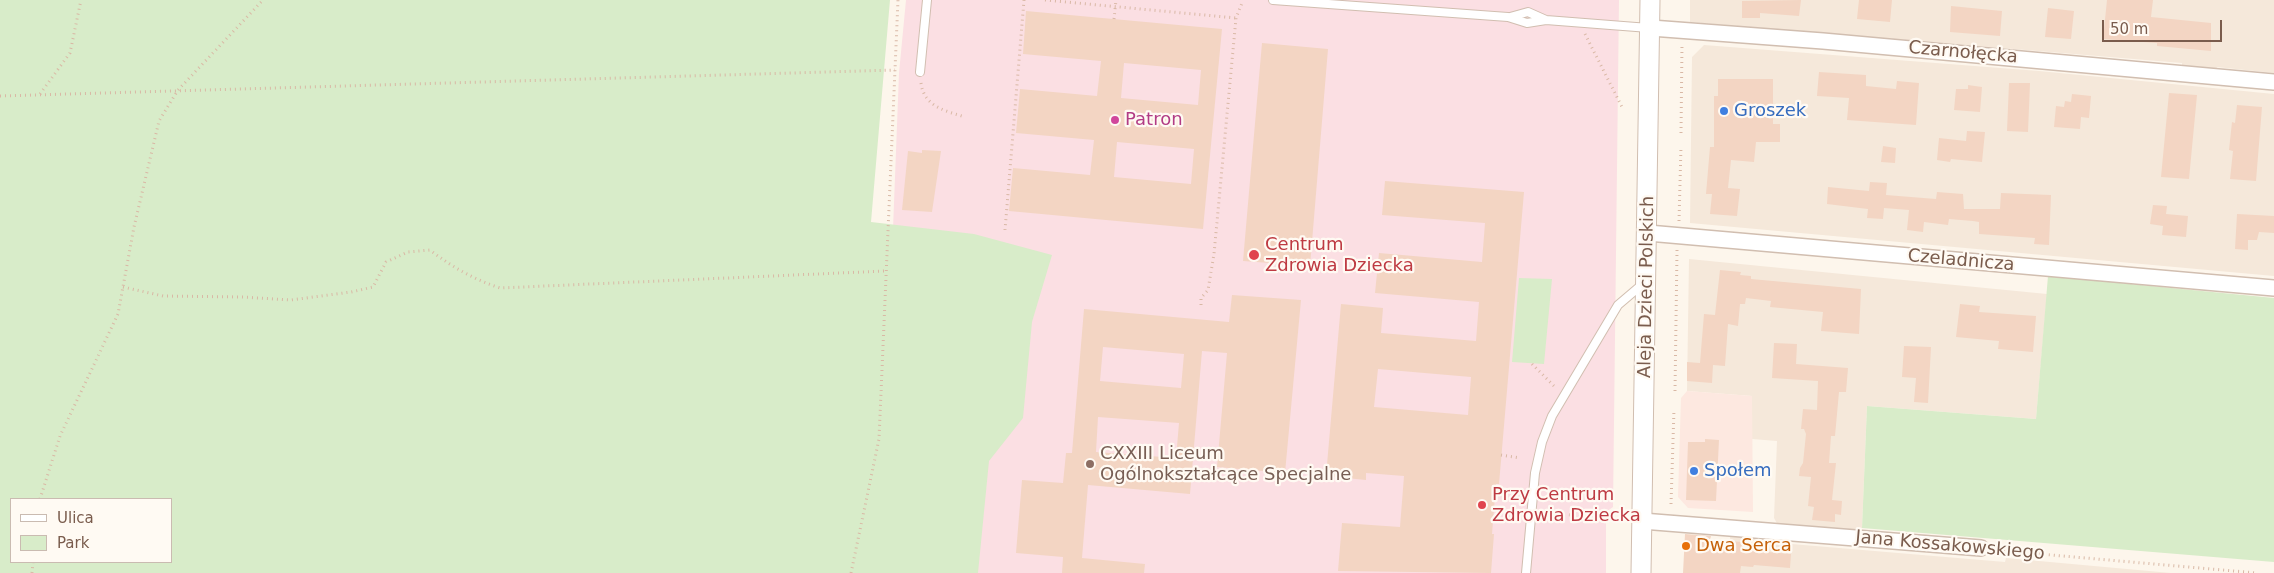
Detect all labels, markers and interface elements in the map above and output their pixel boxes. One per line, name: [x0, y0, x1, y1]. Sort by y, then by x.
scale bar: [2104, 10, 2224, 42]
text: 50 m: [2110, 20, 2148, 38]
street label: Czarnołęcka: [1907, 37, 2019, 69]
place label: Groszek: [1734, 100, 1806, 122]
marker: Groszek: [1718, 105, 1730, 117]
place label: Patron: [1125, 109, 1183, 131]
marker: Patron: [1109, 114, 1121, 126]
street label: Aleja Dzieci Polskich: [1635, 196, 1659, 378]
place label: Centrum Zdrowia Dziecka: [1265, 234, 1414, 276]
street label: Czeladnicza: [1907, 246, 2015, 276]
marker: Centrum Zdrowia Dziecka: [1247, 248, 1261, 262]
place label: CXXIII Liceum Ogólnokształcące Specjalne: [1100, 443, 1351, 486]
marker: CXXIII Liceum Ogólnokształcące Specjalne: [1084, 458, 1096, 470]
place label: Społem: [1704, 460, 1772, 482]
marker: Społem: [1688, 465, 1700, 477]
place label: Przy Centrum Zdrowia Dziecka: [1492, 484, 1641, 526]
legend: [10, 498, 172, 563]
marker: Przy Centrum Zdrowia Dziecka: [1476, 499, 1488, 511]
text: Ulica: [57, 509, 94, 527]
street label: Jana Kossakowskiego: [1854, 527, 2046, 565]
text: Park: [57, 534, 89, 552]
place label: Dwa Serca: [1696, 535, 1792, 557]
marker: Dwa Serca: [1680, 540, 1692, 552]

